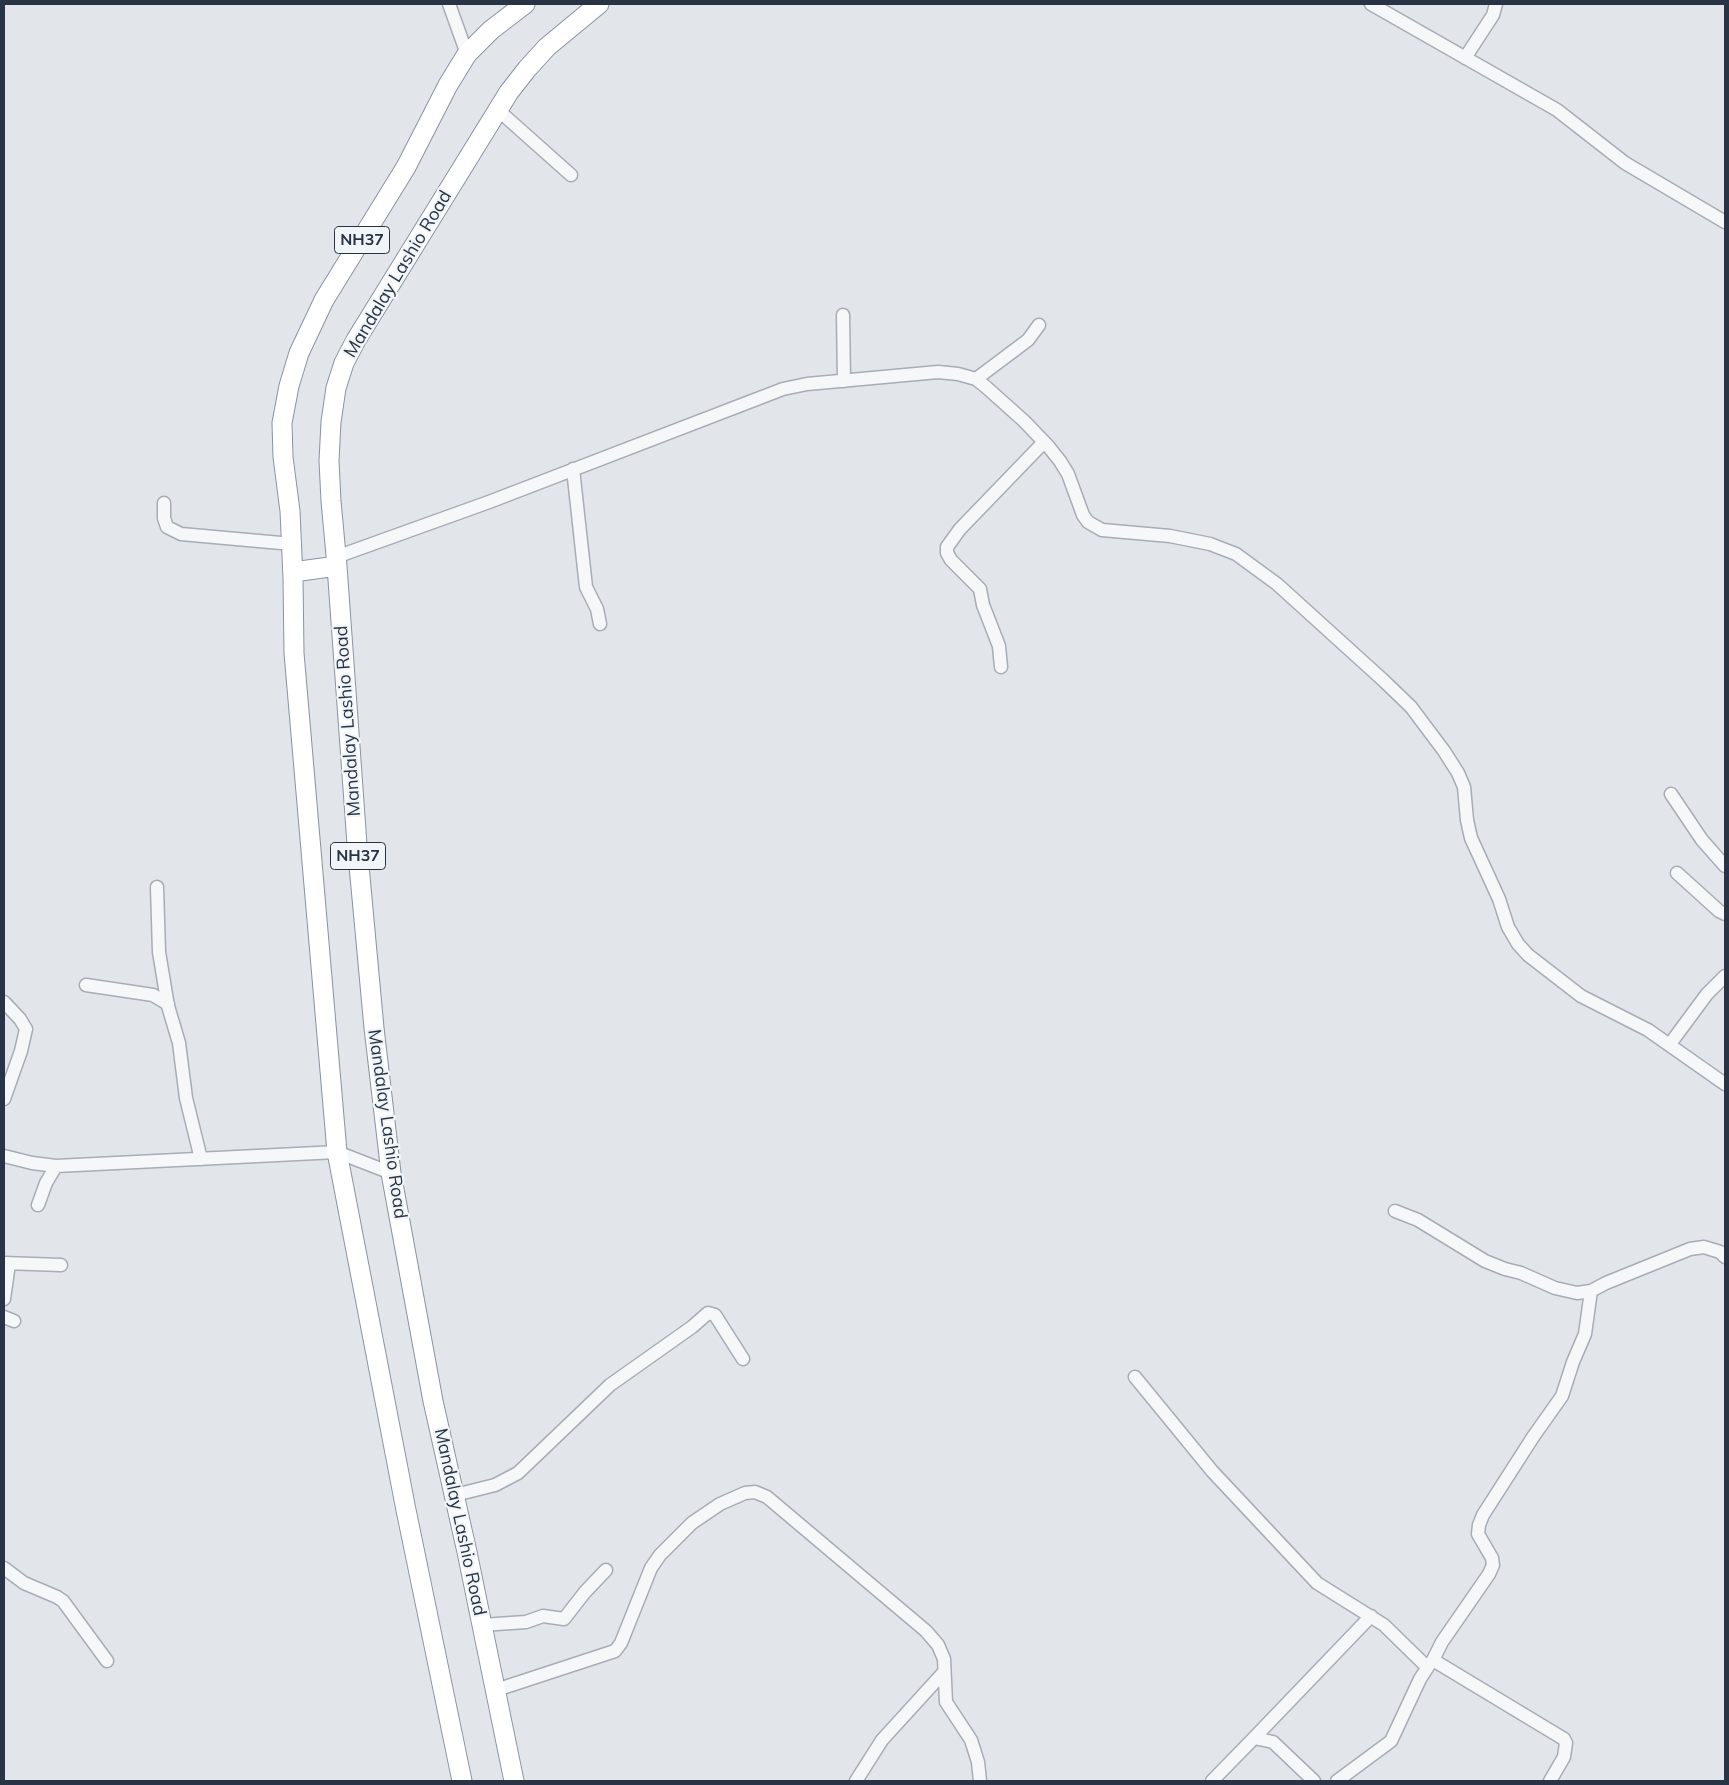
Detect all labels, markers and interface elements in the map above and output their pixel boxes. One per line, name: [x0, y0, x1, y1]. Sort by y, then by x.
street label: Mandalay Lashio Road: [340, 187, 456, 361]
road number: NH37: [334, 226, 390, 254]
street label: Mandalay Lashio Road: [331, 625, 365, 817]
road number: NH37: [330, 842, 386, 869]
street label: Mandalay Lashio Road: [363, 1028, 411, 1220]
street label: Mandalay Lashio Road: [430, 1426, 490, 1618]

